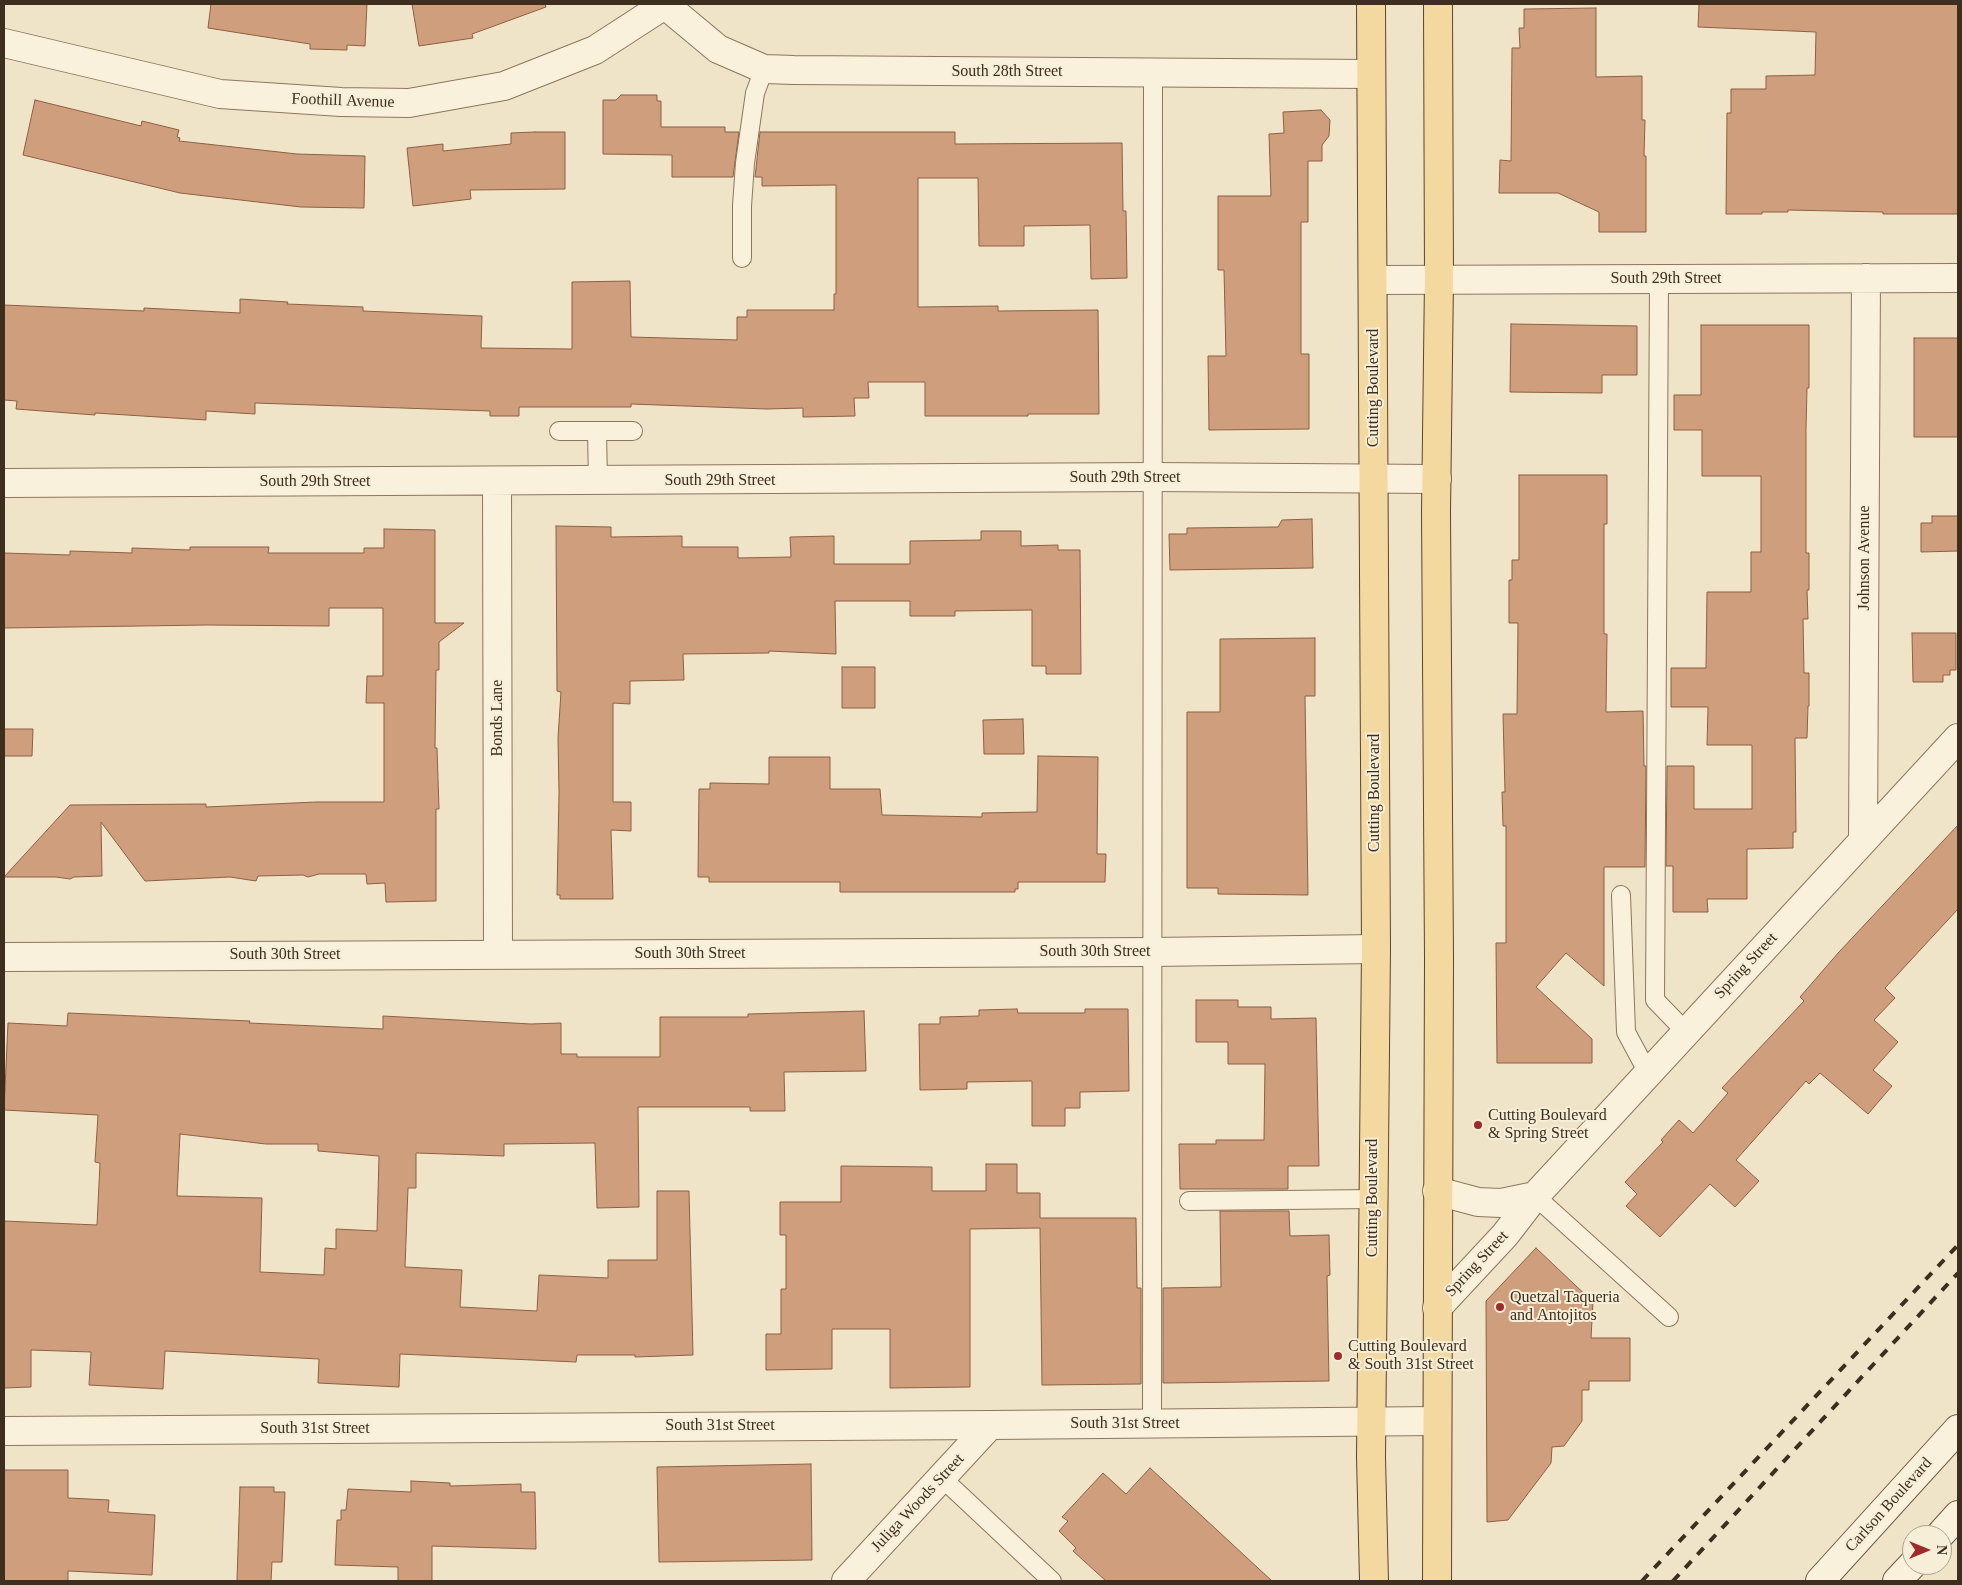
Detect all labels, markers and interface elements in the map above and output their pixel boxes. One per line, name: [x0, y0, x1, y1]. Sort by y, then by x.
street label: South 28th Street: [951, 62, 1063, 82]
street label: Foothill Avenue: [291, 90, 395, 112]
street label: South 29th Street: [1610, 269, 1722, 289]
street label: Cutting Boulevard: [1364, 329, 1384, 447]
street label: South 29th Street: [1069, 468, 1181, 488]
street label: South 29th Street: [664, 471, 776, 491]
street label: South 29th Street: [259, 472, 371, 492]
street label: Johnson Avenue: [1855, 505, 1875, 611]
street label: Bonds Lane: [488, 680, 508, 756]
street label: Cutting Boulevard: [1365, 734, 1385, 852]
street label: Spring Street: [1710, 929, 1782, 1003]
street label: South 30th Street: [1039, 942, 1151, 962]
street label: South 30th Street: [634, 944, 746, 964]
street label: South 30th Street: [229, 945, 341, 965]
place label: Cutting Boulevard & Spring Street: [1488, 1106, 1607, 1144]
marker: Cutting Boulevard & Spring Street: [1472, 1119, 1484, 1131]
street label: Cutting Boulevard: [1363, 1139, 1383, 1257]
street label: Spring Street: [1441, 1227, 1513, 1301]
place label: Quetzal Taqueria and Antojitos: [1510, 1288, 1619, 1326]
marker: Quetzal Taqueria and Antojitos: [1494, 1301, 1506, 1313]
place label: Cutting Boulevard & South 31st Street: [1348, 1337, 1474, 1375]
marker: Cutting Boulevard & South 31st Street: [1332, 1350, 1344, 1362]
street label: South 31st Street: [1070, 1414, 1180, 1434]
street label: South 31st Street: [665, 1416, 775, 1436]
street label: South 31st Street: [260, 1419, 370, 1439]
street label: Juliga Woods Street: [867, 1450, 969, 1556]
street label: Carlson Boulevard: [1842, 1454, 1936, 1556]
north arrow: [1902, 1525, 1952, 1575]
text: N: [1934, 1545, 1949, 1555]

